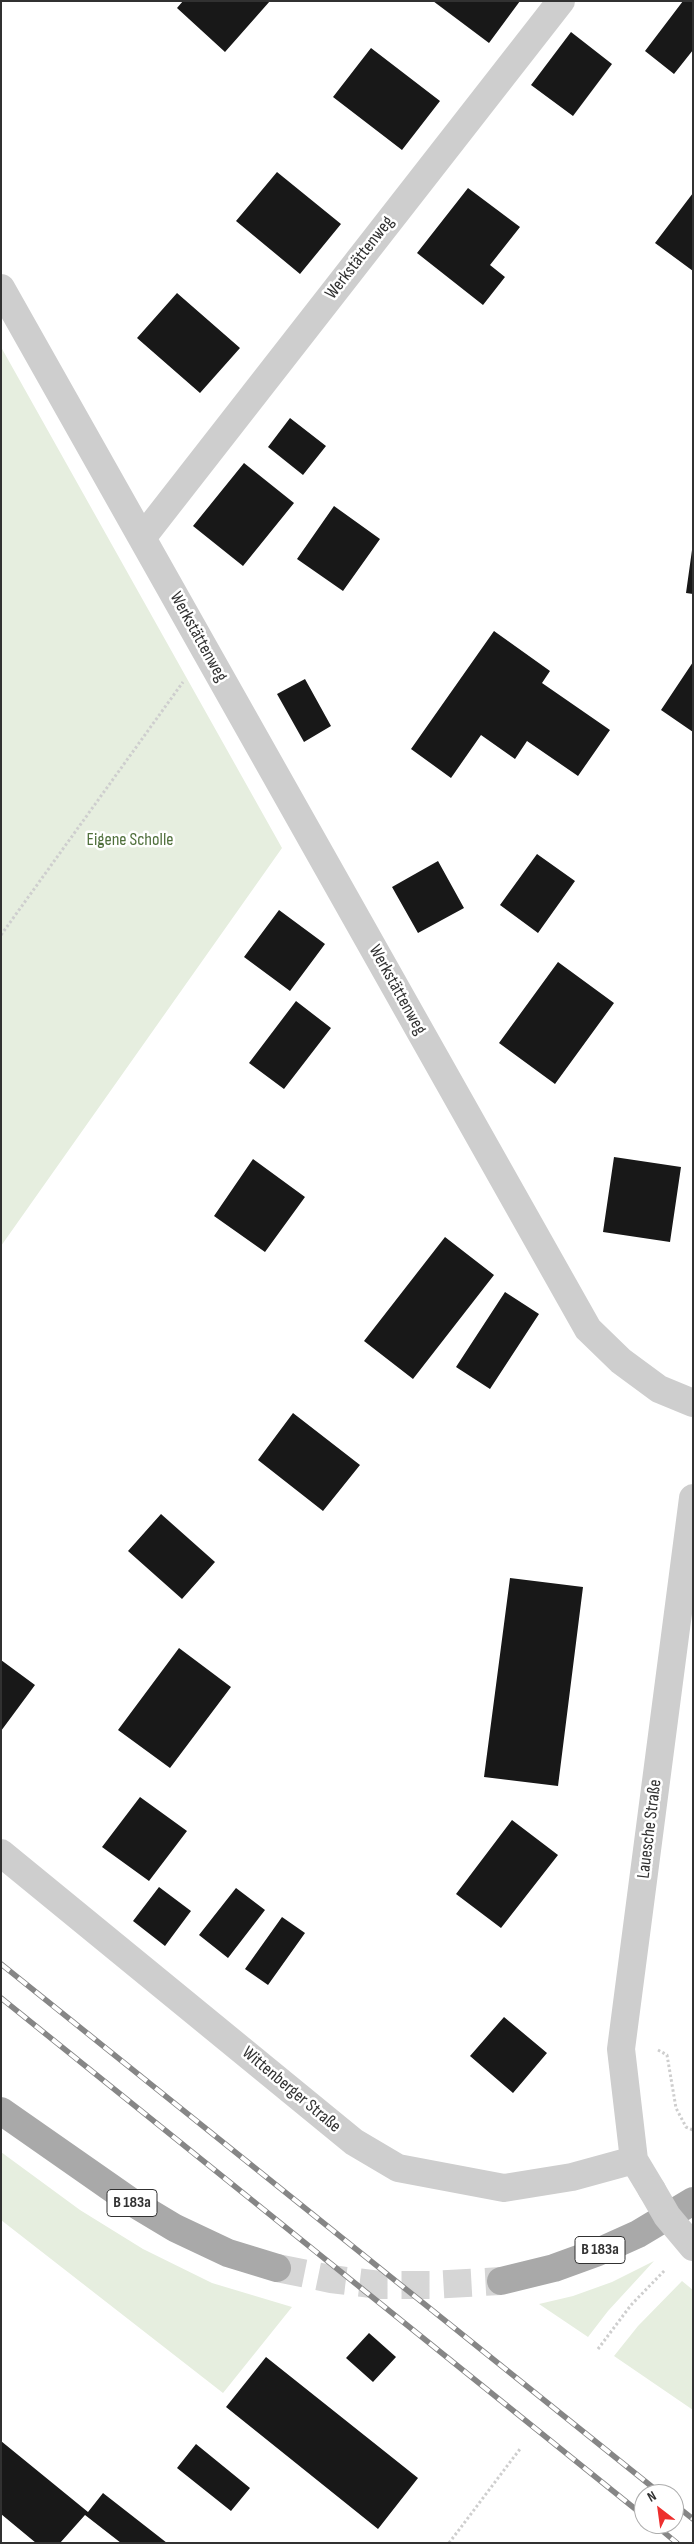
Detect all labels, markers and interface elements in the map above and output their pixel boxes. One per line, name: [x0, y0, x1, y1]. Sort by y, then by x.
street label: Werkstättenweg: [321, 212, 399, 304]
street label: Werkstättenweg: [164, 588, 232, 686]
park label: Eigene Scholle: [87, 829, 173, 851]
street label: Werkstättenweg: [363, 941, 431, 1039]
street label: Lauesche Straße: [633, 1778, 667, 1880]
street label: Wittenberger Straße: [237, 2042, 345, 2138]
road number: B 183a: [107, 2190, 157, 2216]
road number: B 183a: [575, 2236, 625, 2264]
north arrow: [634, 2484, 684, 2534]
text: N: [644, 2487, 659, 2506]

